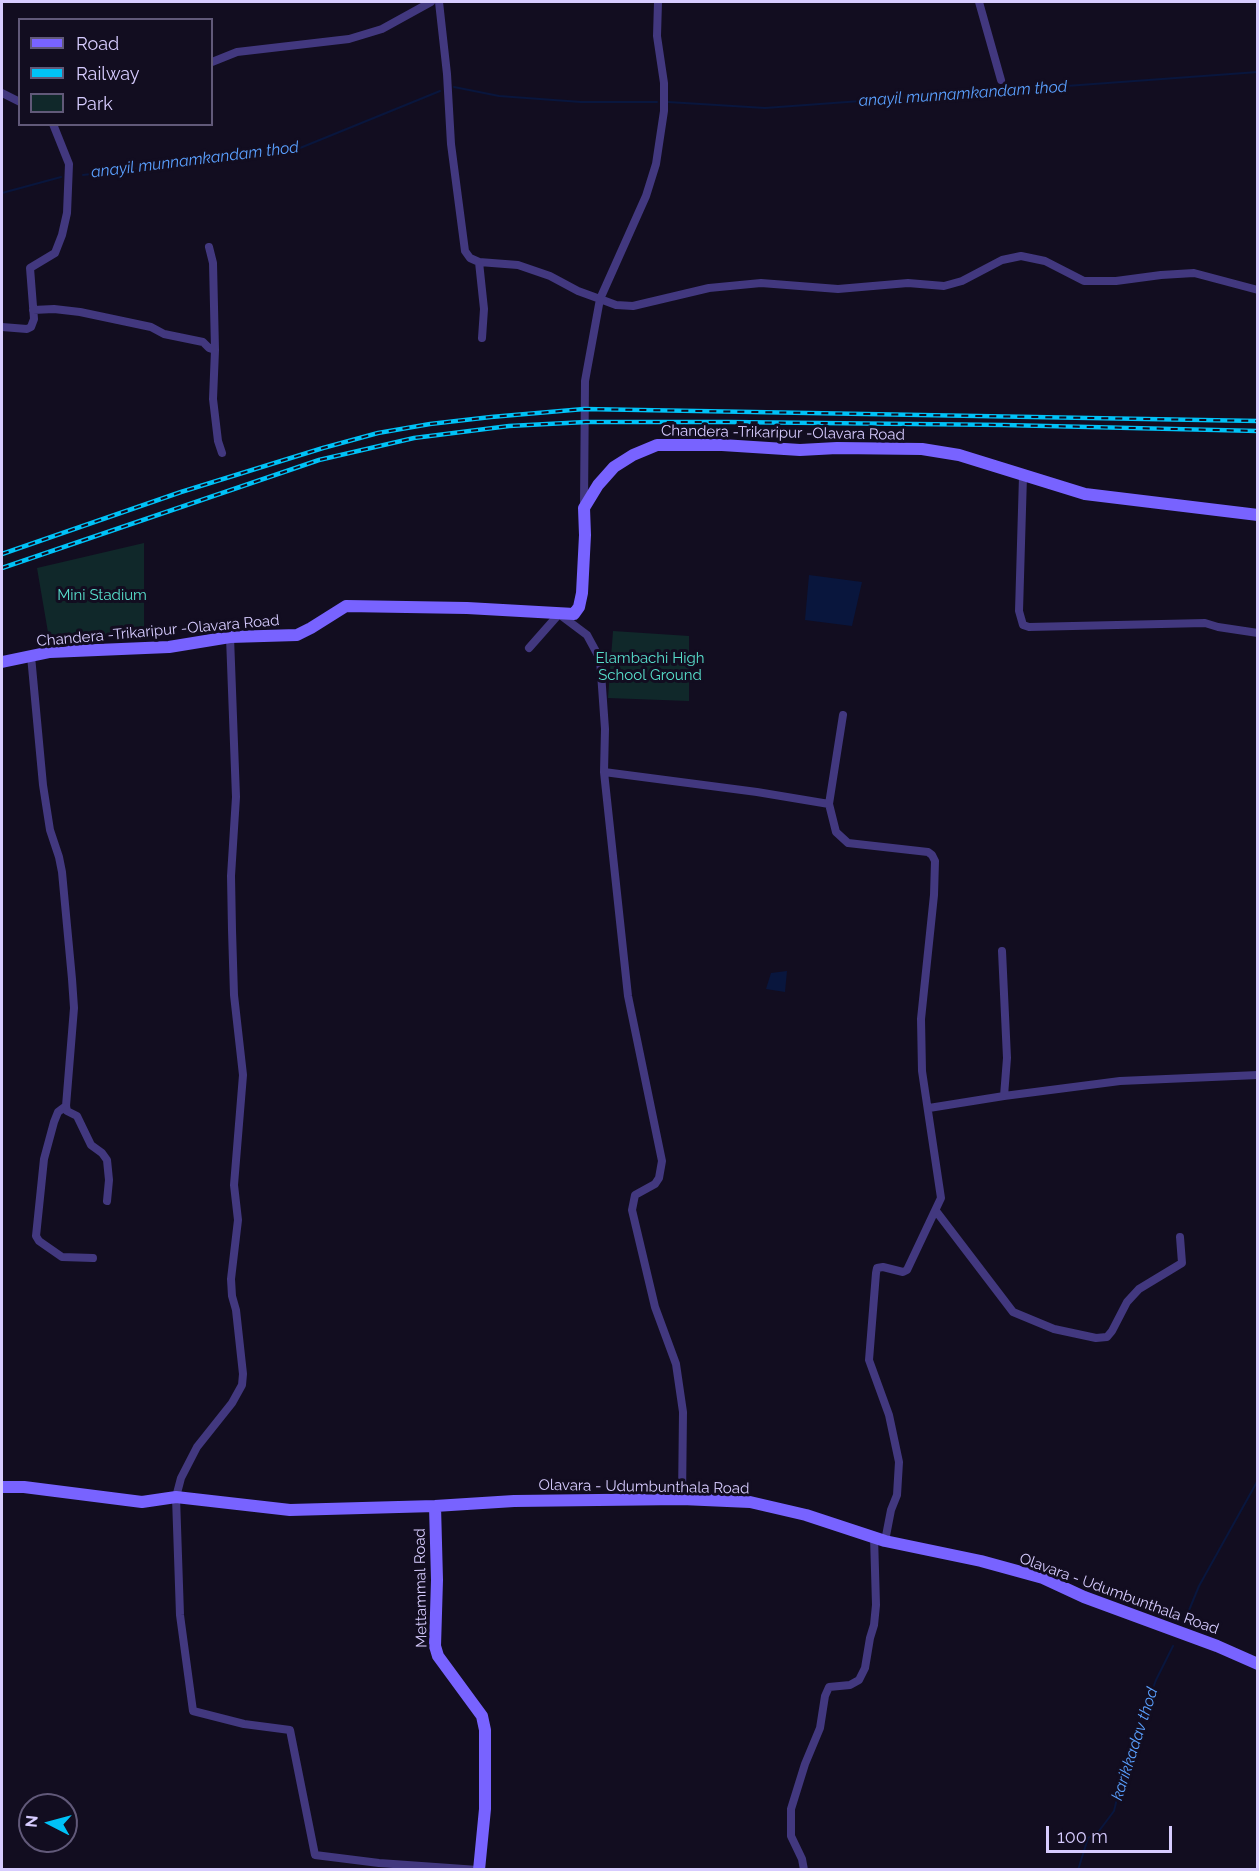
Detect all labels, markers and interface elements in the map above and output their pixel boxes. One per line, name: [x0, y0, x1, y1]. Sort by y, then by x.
legend: [18, 18, 213, 126]
text: Road: [76, 33, 119, 54]
text: Railway: [76, 63, 140, 84]
water label: anayil munnamkandam thod: [858, 77, 1068, 111]
text: Park: [76, 93, 113, 114]
water label: anayil munnamkandam thod: [90, 138, 300, 182]
street label: Chandera -Trikaripur -Olavara Road: [661, 422, 905, 444]
park label: Mini Stadium: [57, 586, 147, 604]
street label: Chandera -Trikaripur -Olavara Road: [36, 611, 280, 651]
park label: Elambachi High School Ground: [595, 649, 705, 684]
street label: Olavara - Udumbunthala Road: [539, 1476, 749, 1498]
street label: Mettammal Road: [411, 1528, 431, 1648]
street label: Olavara - Udumbunthala Road: [1017, 1550, 1221, 1638]
water label: karikkadav thod: [1108, 1685, 1162, 1803]
north arrow: [18, 1793, 78, 1853]
text: N: [22, 1814, 42, 1828]
scale bar: [1049, 1814, 1175, 1852]
text: 100 m: [1057, 1826, 1108, 1847]

